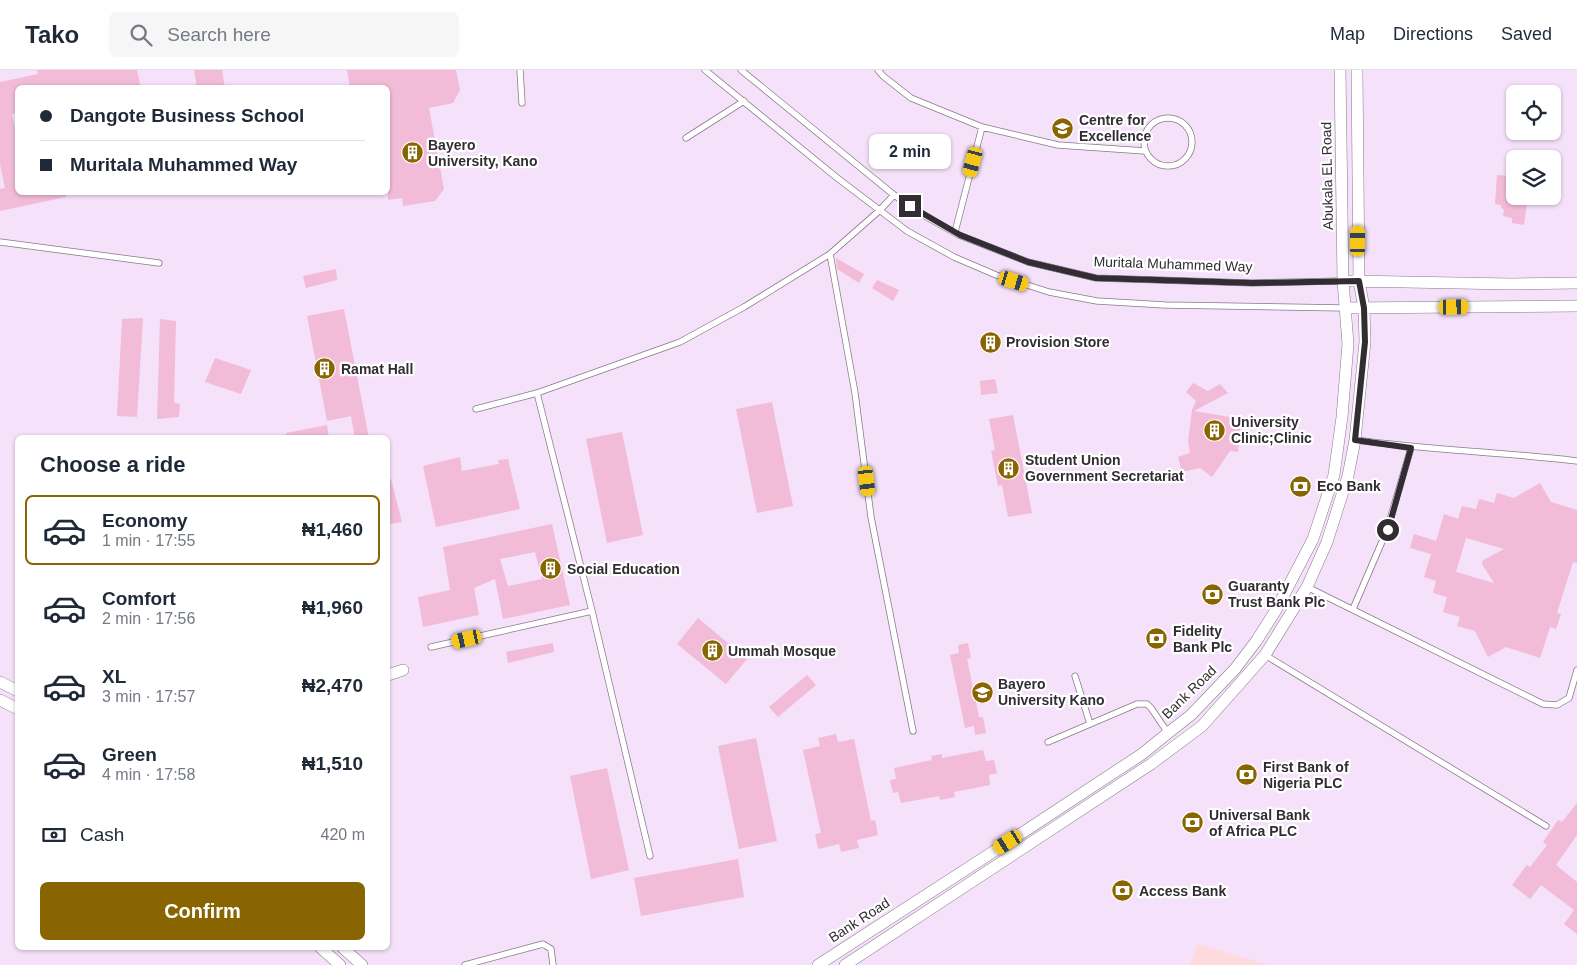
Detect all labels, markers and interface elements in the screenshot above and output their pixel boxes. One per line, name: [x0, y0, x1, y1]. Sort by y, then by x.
search box: [109, 12, 459, 57]
text: Tako: [25, 21, 79, 48]
icon: search: [127, 21, 155, 49]
text: Search here: [167, 24, 271, 45]
text: Map: [1330, 24, 1365, 44]
text: Directions: [1393, 24, 1473, 44]
text: Saved: [1501, 24, 1552, 44]
map controls: [1506, 85, 1561, 205]
button: locate: [1506, 85, 1561, 140]
text: Dangote Business School: [70, 105, 304, 126]
place label: Centre for Excellence: [1079, 112, 1152, 144]
school or university icon: Centre for Excellence: [1051, 116, 1075, 140]
street label: Abukala EL Road: [1318, 122, 1336, 230]
callout: 2 min: [869, 134, 951, 168]
place label: Bayero University, Kano: [428, 137, 537, 169]
building icon: Bayero University, Kano: [400, 141, 424, 165]
text: 2 min: [889, 143, 931, 160]
car: [961, 146, 984, 178]
button: layers: [1506, 150, 1561, 205]
text: Muritala Muhammed Way: [70, 154, 297, 175]
route end: [899, 195, 921, 217]
car: [1350, 226, 1365, 256]
street label: Muritala Muhammed Way: [1093, 253, 1253, 275]
car: [997, 269, 1030, 293]
car: [1438, 299, 1469, 315]
building icon: Provision Store: [978, 330, 1002, 354]
place label: Provision Store: [1006, 334, 1110, 350]
building icon: Ramat Hall: [313, 357, 337, 381]
place label: Ramat Hall: [341, 361, 413, 377]
place label: University Clinic;Clinic: [1231, 414, 1312, 446]
building icon: University Clinic;Clinic: [1203, 418, 1227, 442]
text: Choose a ride: [40, 452, 185, 477]
place label: Student Union Government Secretariat: [1025, 452, 1184, 484]
building icon: Student Union Government Secretariat: [997, 456, 1021, 480]
car: [857, 465, 876, 497]
bank icon: Eco Bank: [1289, 474, 1313, 498]
place label: Eco Bank: [1317, 478, 1381, 494]
icon: car: [42, 508, 87, 553]
text: Economy: [102, 510, 188, 531]
text: ₦1,460: [302, 519, 363, 540]
route start: [1377, 519, 1399, 541]
text: 1 min · 17:55: [102, 532, 195, 549]
building icon: Social Education: [539, 557, 563, 581]
place label: Social Education: [567, 561, 680, 577]
place label: Guaranty Trust Bank Plc: [1228, 578, 1325, 610]
bank icon: Guaranty Trust Bank Plc: [1200, 582, 1224, 606]
icon: car: [42, 586, 87, 631]
text: Comfort: [102, 588, 176, 609]
text: ₦1,960: [302, 597, 363, 618]
text: 2 min · 17:56: [102, 610, 195, 627]
place label: Fidelity Bank Plc: [1173, 623, 1232, 655]
bank icon: Fidelity Bank Plc: [1145, 627, 1169, 651]
car: [450, 628, 483, 650]
building icon: Ummah Mosque: [700, 639, 724, 663]
place label: Ummah Mosque: [728, 643, 836, 659]
street label: Bank Road: [1159, 662, 1219, 722]
icon: car: [42, 664, 87, 709]
text: XL: [102, 666, 126, 687]
text: ₦2,470: [302, 675, 363, 696]
place label: Bayero University Kano: [998, 676, 1105, 708]
school or university icon: Bayero University Kano: [970, 680, 994, 704]
text: 3 min · 17:57: [102, 688, 195, 705]
icon: car: [42, 742, 87, 787]
text: Green: [102, 744, 157, 765]
text: ₦1,510: [302, 753, 363, 774]
place label: First Bank of Nigeria PLC: [1263, 759, 1349, 791]
bank icon: First Bank of Nigeria PLC: [1235, 763, 1259, 787]
text: 4 min · 17:58: [102, 766, 195, 783]
place label: Universal Bank of Africa PLC: [1209, 807, 1310, 839]
bank icon: Universal Bank of Africa PLC: [1181, 811, 1205, 835]
icon: cash: [40, 821, 68, 849]
text: Cash: [80, 824, 124, 845]
text: 420 m: [321, 826, 365, 843]
car: [991, 828, 1024, 856]
bank icon: Access Bank: [1111, 879, 1135, 903]
button: Confirm: [40, 882, 365, 940]
place label: Access Bank: [1139, 883, 1226, 899]
street label: Bank Road: [826, 894, 892, 946]

